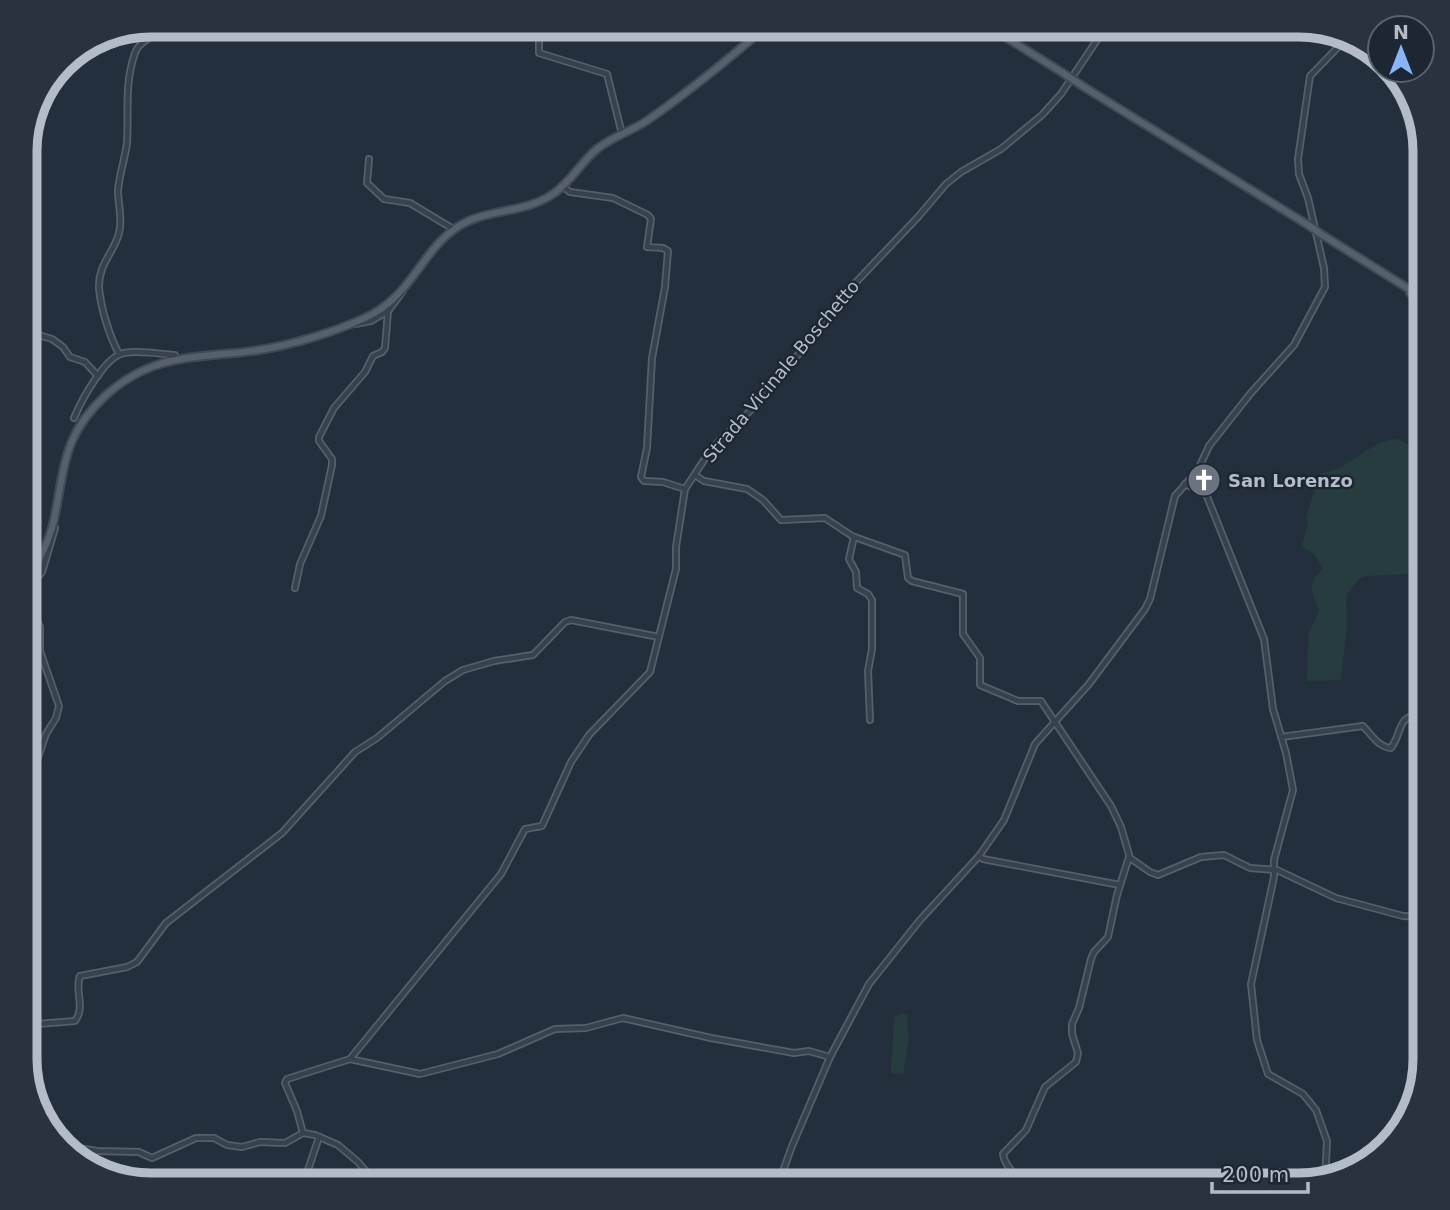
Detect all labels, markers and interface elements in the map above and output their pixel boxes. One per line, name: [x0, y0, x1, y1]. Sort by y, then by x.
north arrow: [1366, 14, 1436, 84]
text: N: [1393, 21, 1409, 43]
street label: Strada Vicinale Boschetto: [699, 276, 863, 466]
church icon: San Lorenzo: [1185, 461, 1223, 499]
place label: San Lorenzo: [1228, 470, 1353, 491]
scale bar: [1212, 1150, 1308, 1194]
text: 200 m: [1222, 1163, 1289, 1187]

